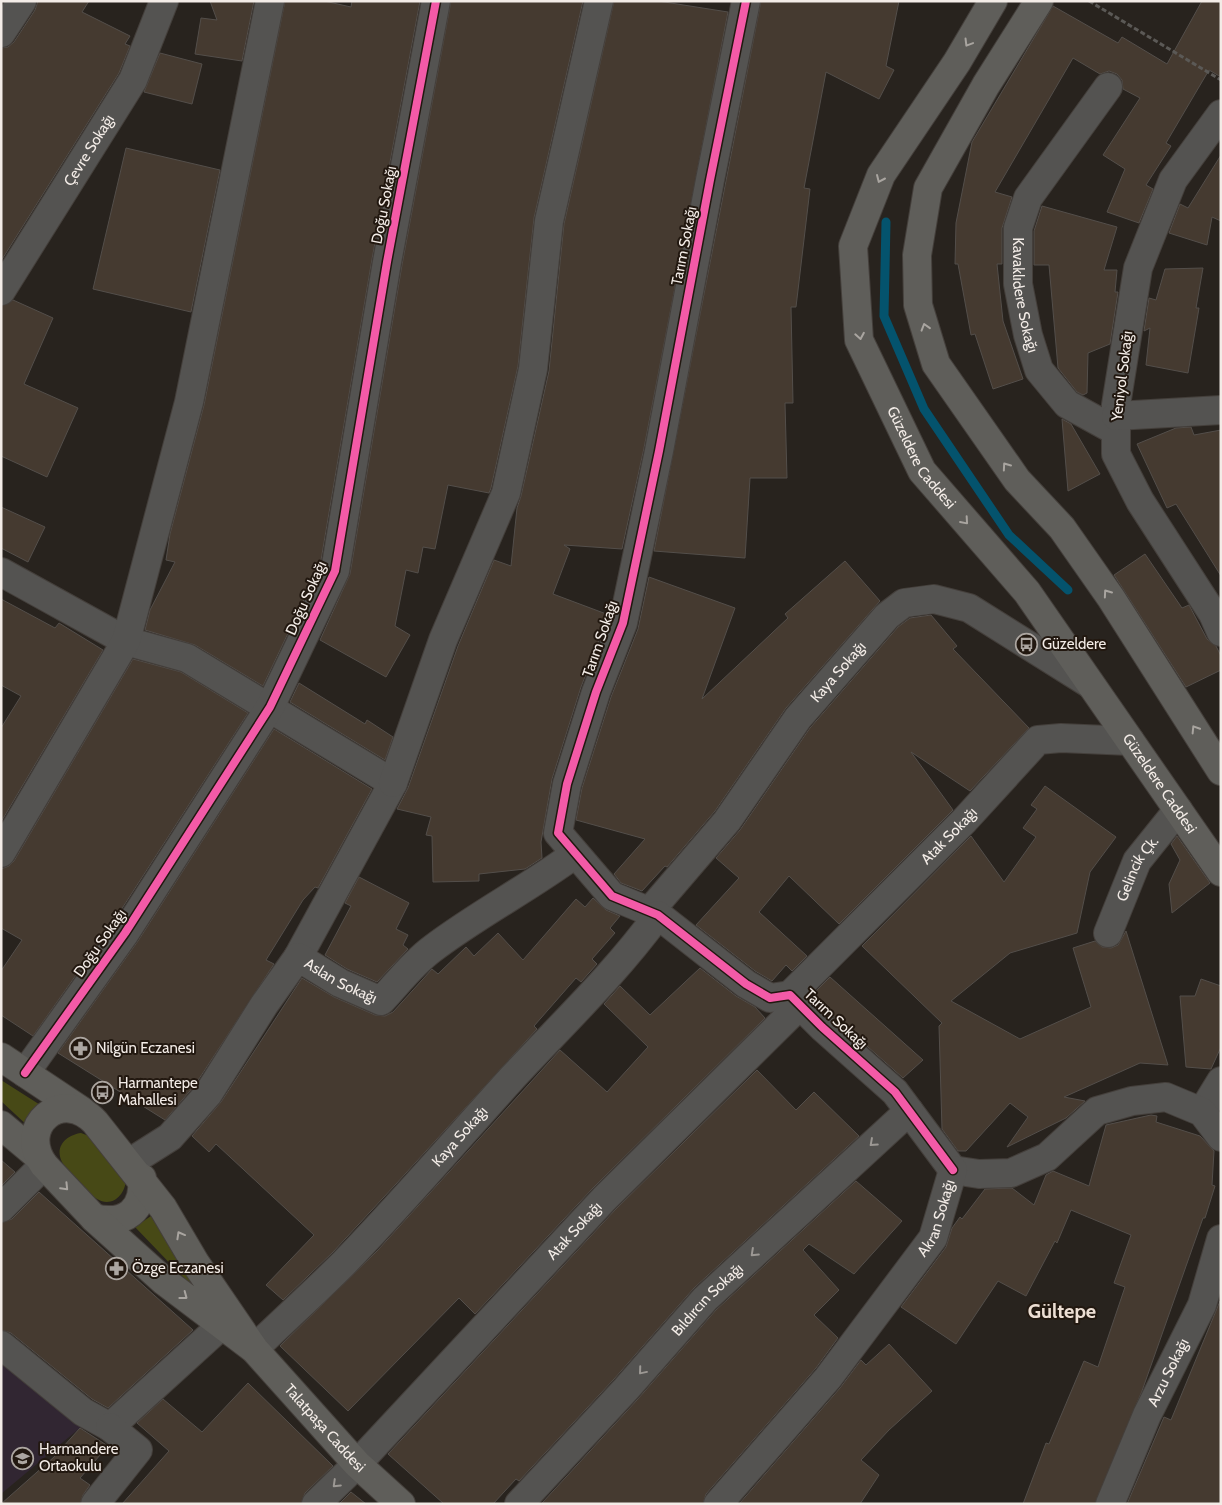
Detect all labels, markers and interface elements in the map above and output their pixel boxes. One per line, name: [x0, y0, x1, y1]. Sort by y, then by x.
one-way arrow: [965, 38, 975, 47]
street label: Çevre Sokağı: [60, 111, 118, 189]
street label: Doğu Sokağı: [368, 164, 400, 246]
one-way arrow: [875, 174, 886, 183]
street label: Tarım Sokağı: [668, 205, 700, 287]
street label: Kavaklıdere Sokağı: [1009, 237, 1042, 355]
one-way arrow: [920, 323, 930, 331]
street label: Yeniyol Sokağı: [1107, 330, 1136, 423]
one-way arrow: [854, 332, 864, 341]
street label: Güzeldere Caddesi: [883, 403, 960, 512]
one-way arrow: [1003, 462, 1012, 471]
one-way arrow: [960, 515, 968, 524]
street label: Doğu Sokağı: [282, 558, 330, 638]
one-way arrow: [1104, 589, 1113, 598]
street label: Tarım Sokağı: [578, 598, 622, 680]
bus stop icon: Güzeldere: [1014, 632, 1038, 656]
place label: Güzeldere: [1042, 635, 1106, 653]
street label: Kaya Sokağı: [807, 638, 870, 706]
one-way arrow: [1191, 726, 1201, 735]
street label: Güzeldere Caddesi: [1119, 730, 1201, 837]
street label: Atak Sokağı: [917, 804, 981, 868]
street label: Gelincik Çk.: [1113, 832, 1162, 904]
street label: Doğu Sokağı: [70, 905, 130, 981]
street label: Aslan Sokağı: [301, 954, 380, 1007]
street label: Tarım Sokağı: [801, 985, 871, 1053]
pharmacy icon: Nilgün Eczanesi: [68, 1036, 92, 1060]
place label: Nilgün Eczanesi: [96, 1039, 195, 1057]
place label: Harmantepe Mahallesi: [118, 1074, 198, 1109]
bus stop icon: Harmantepe Mahallesi: [90, 1080, 114, 1104]
street label: Kaya Sokağı: [428, 1102, 491, 1170]
one-way arrow: [869, 1137, 878, 1146]
street label: Akran Sokağı: [913, 1178, 959, 1260]
one-way arrow: [59, 1181, 68, 1190]
street label: Atak Sokağı: [543, 1198, 606, 1264]
one-way arrow: [176, 1231, 186, 1240]
one-way arrow: [750, 1247, 759, 1256]
pharmacy icon: Özge Eczanesi: [104, 1256, 128, 1280]
place label: Özge Eczanesi: [132, 1259, 224, 1277]
street label: Bıldırcın Sokağı: [668, 1259, 747, 1340]
one-way arrow: [178, 1290, 187, 1298]
district label: Gültepe: [1028, 1299, 1096, 1323]
street label: Arzu Sokağı: [1144, 1335, 1193, 1409]
one-way arrow: [639, 1365, 647, 1374]
street label: Talatpaşa Caddesi: [281, 1380, 369, 1476]
place label: Harmandere Ortaokulu: [39, 1440, 119, 1475]
school or university icon: Harmandere Ortaokulu: [11, 1446, 35, 1470]
one-way arrow: [333, 1478, 342, 1487]

